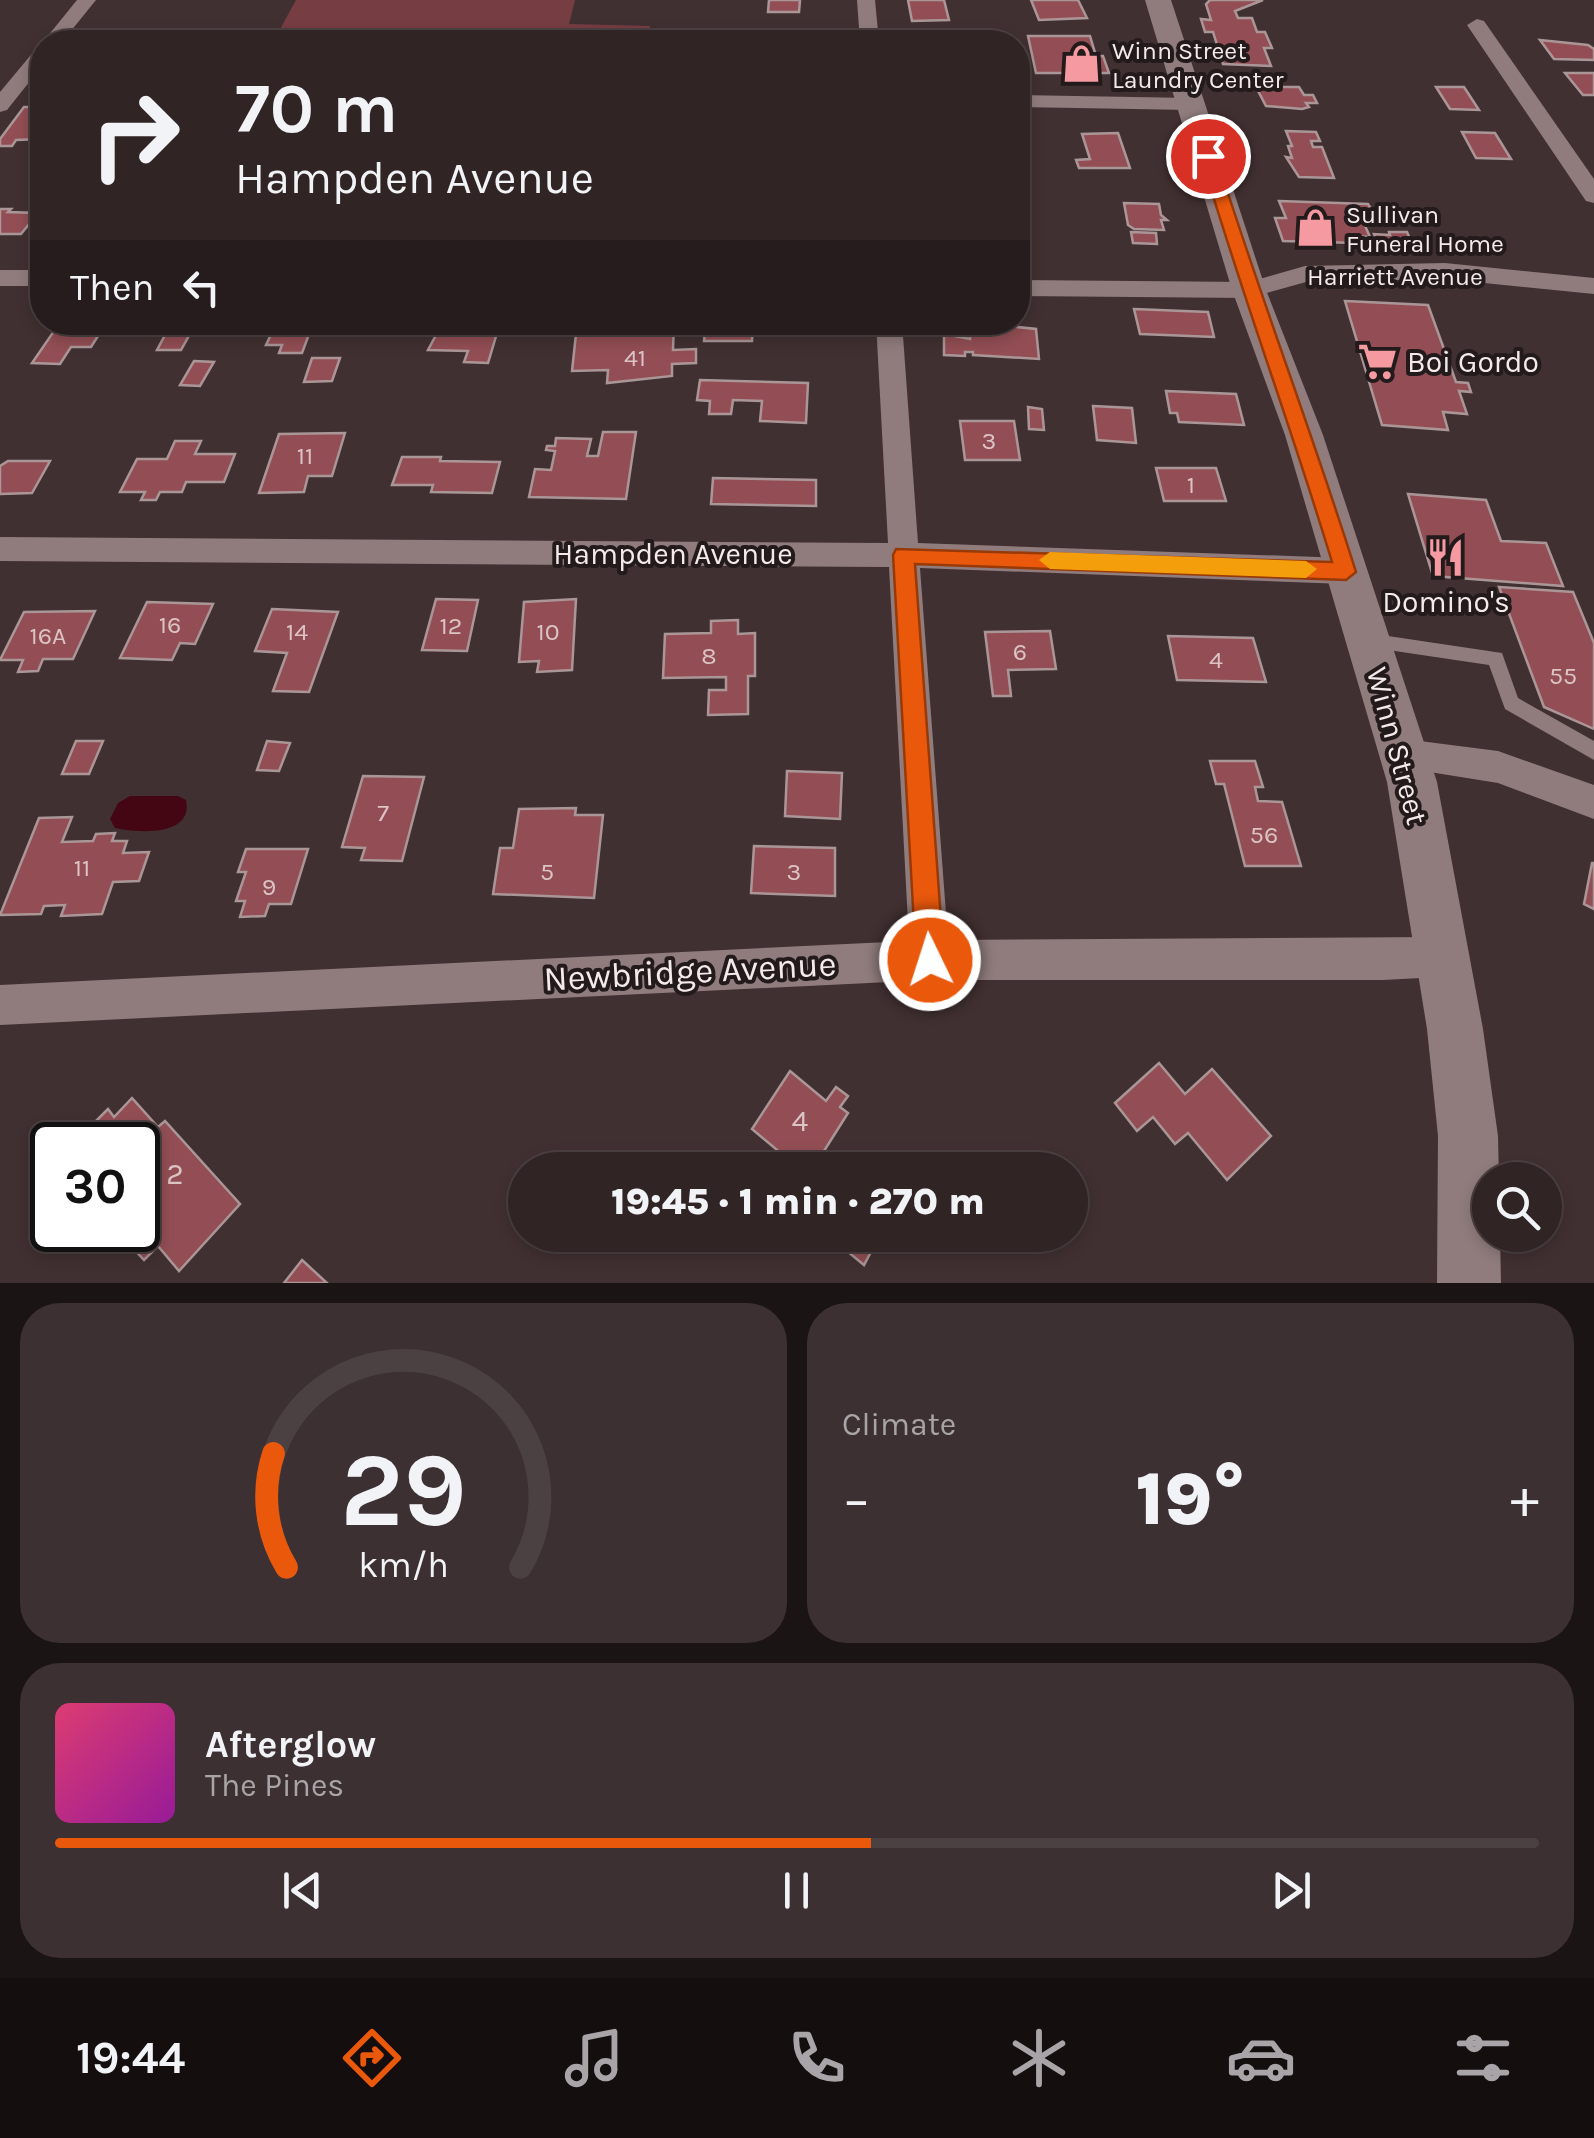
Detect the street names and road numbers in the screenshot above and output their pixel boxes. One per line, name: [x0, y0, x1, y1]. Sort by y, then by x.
street label: Harriett Avenue: [1307, 262, 1483, 291]
street label: Hampden Avenue: [553, 536, 793, 572]
street label: Winn Street: [1359, 663, 1435, 829]
street label: Newbridge Avenue: [543, 943, 837, 1000]

